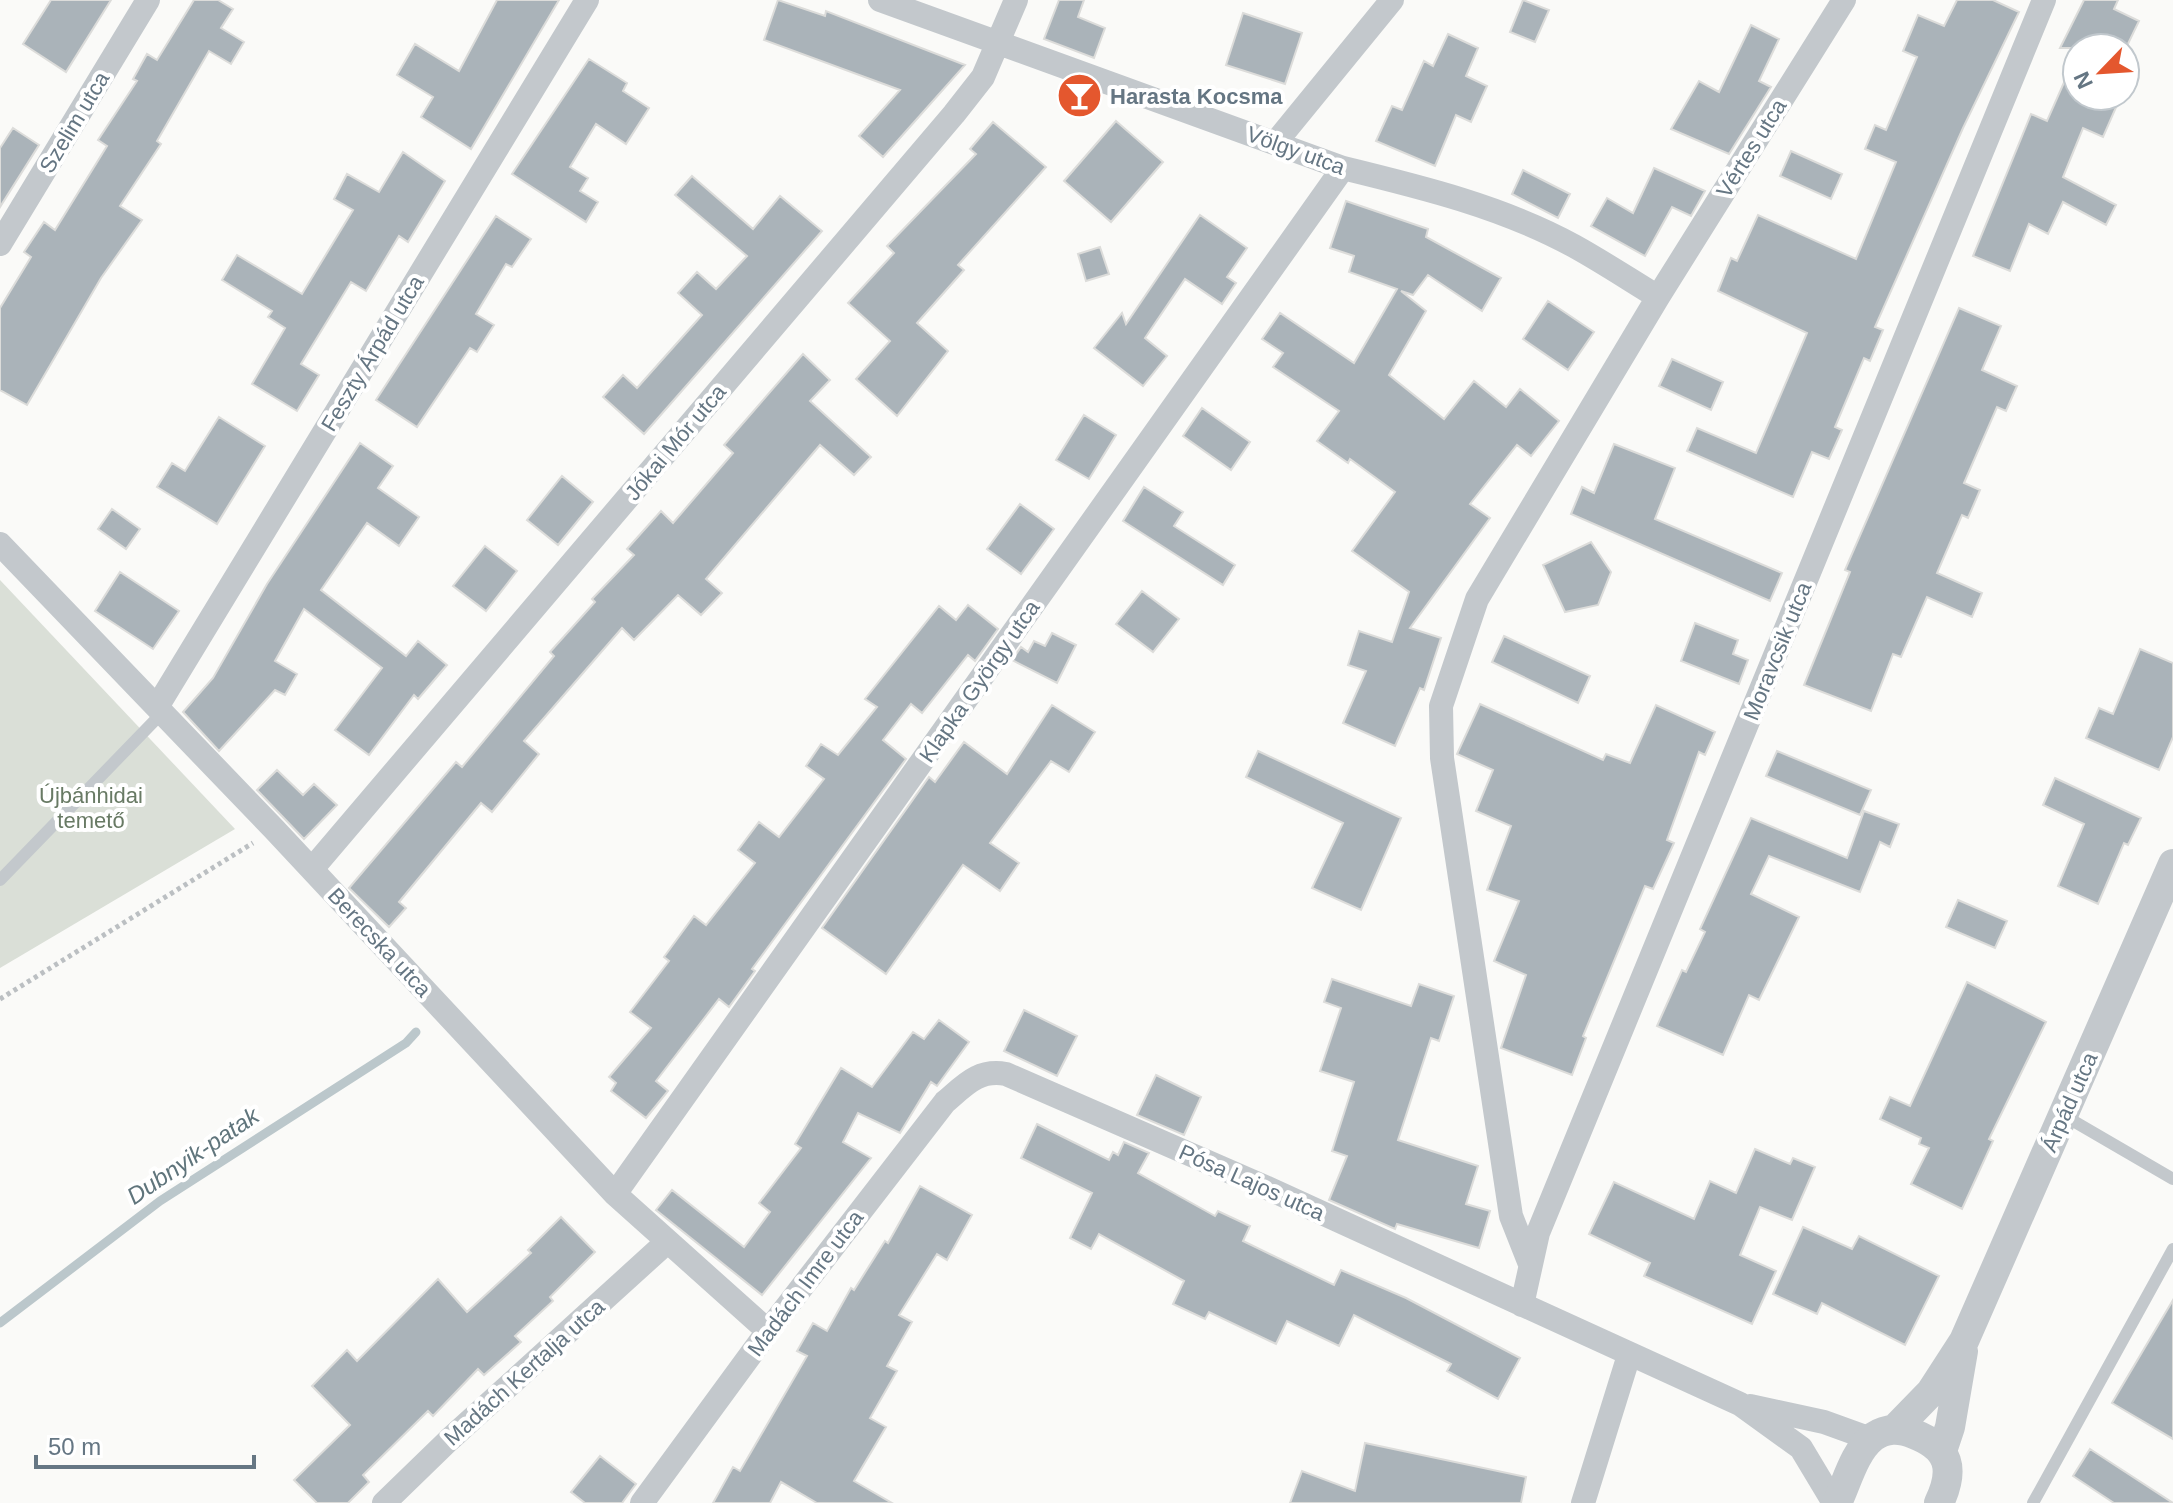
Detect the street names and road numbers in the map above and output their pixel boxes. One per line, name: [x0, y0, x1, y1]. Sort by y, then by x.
street label: Szelim utca: [34, 66, 115, 177]
street label: Vértes utca: [1711, 94, 1792, 202]
street label: Völgy utca: [1243, 121, 1349, 180]
street label: Feszty Árpád utca: [316, 270, 429, 436]
street label: Jókai Mór utca: [620, 379, 731, 505]
street label: Moravcsik utca: [1738, 578, 1817, 724]
street label: Klapka György utca: [914, 595, 1045, 767]
street label: Berecska utca: [323, 883, 437, 1002]
street label: Árpád utca: [2036, 1048, 2103, 1156]
street label: Pósa Lajos utca: [1175, 1139, 1329, 1226]
street label: Madách Imre utca: [742, 1205, 869, 1361]
street label: Madách Kertalja utca: [439, 1293, 610, 1451]

